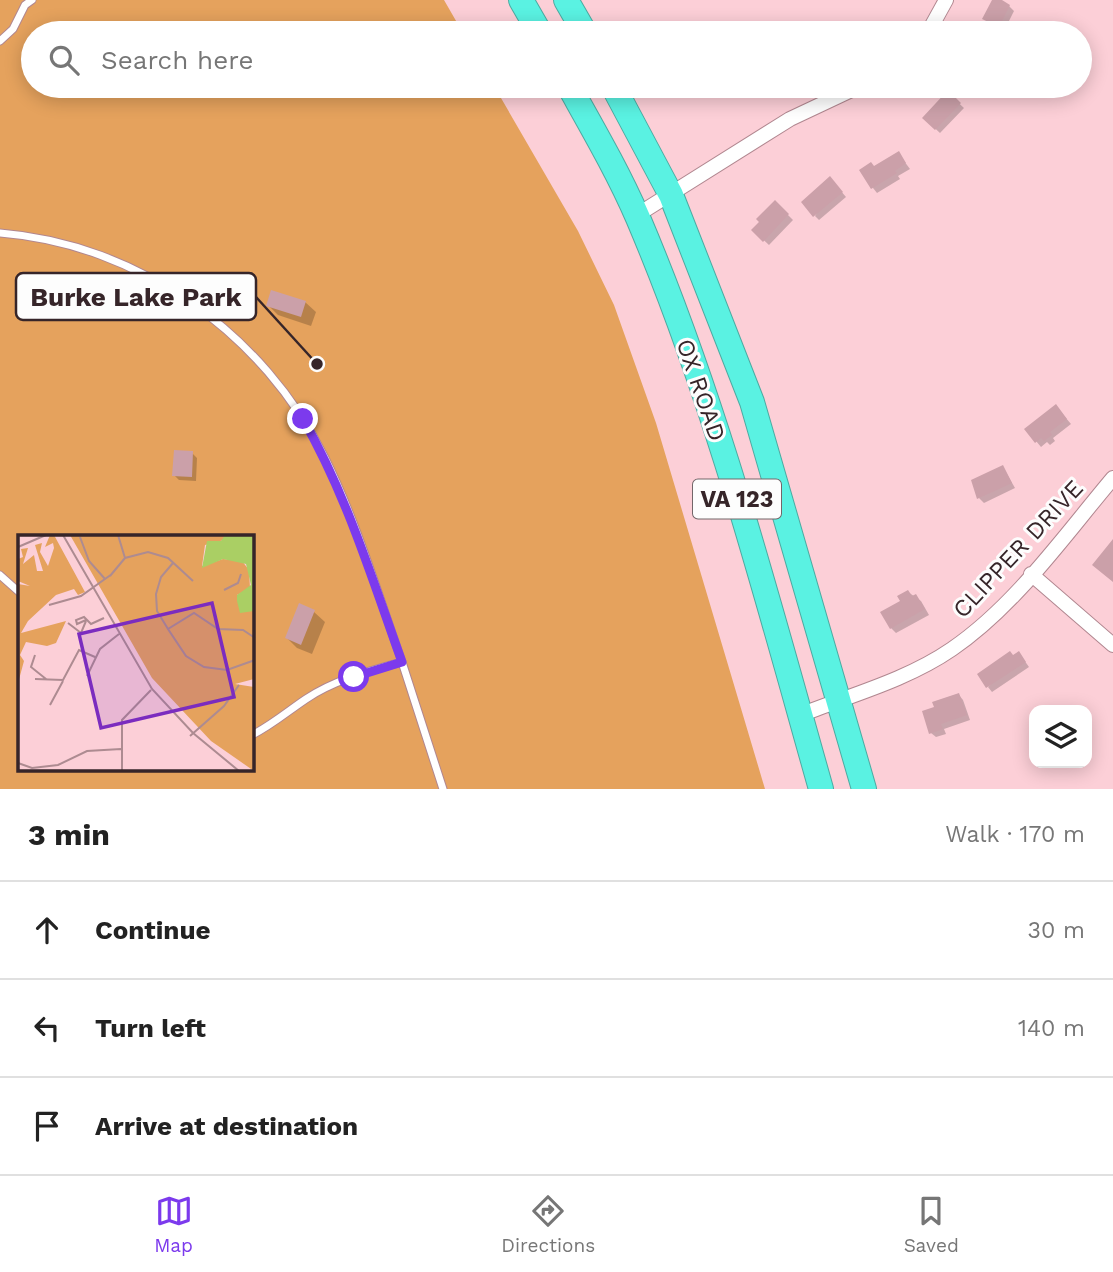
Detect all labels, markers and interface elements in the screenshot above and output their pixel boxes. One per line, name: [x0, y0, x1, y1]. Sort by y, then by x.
search box: [21, 21, 1092, 98]
icon: search: [45, 41, 83, 79]
text: Search here: [101, 45, 253, 75]
callout: Burke Lake Park: [16, 273, 256, 320]
text: Burke Lake Park: [30, 282, 243, 312]
street label: OX ROAD: [670, 335, 732, 445]
route end: [287, 403, 318, 434]
street label: CLIPPER DRIVE: [947, 474, 1089, 624]
road number: VA 123: [693, 480, 781, 519]
inset map: [18, 535, 254, 772]
route start: [338, 661, 369, 692]
map controls: [1029, 705, 1092, 768]
button: layers: [1029, 705, 1092, 768]
text: 3 min: [28, 817, 110, 852]
text: Walk · 170 m: [945, 821, 1085, 848]
icon: ahead: [28, 911, 66, 949]
text: Continue: [95, 915, 211, 945]
text: 30 m: [1028, 917, 1085, 944]
icon: left: [28, 1009, 66, 1047]
text: Turn left: [95, 1013, 206, 1043]
text: 140 m: [1018, 1015, 1085, 1042]
icon: arrive: [28, 1107, 66, 1145]
text: Arrive at destination: [95, 1111, 358, 1141]
tab: Map: [154, 1192, 193, 1257]
tab: Directions: [501, 1192, 595, 1257]
tab: Saved: [904, 1192, 959, 1257]

